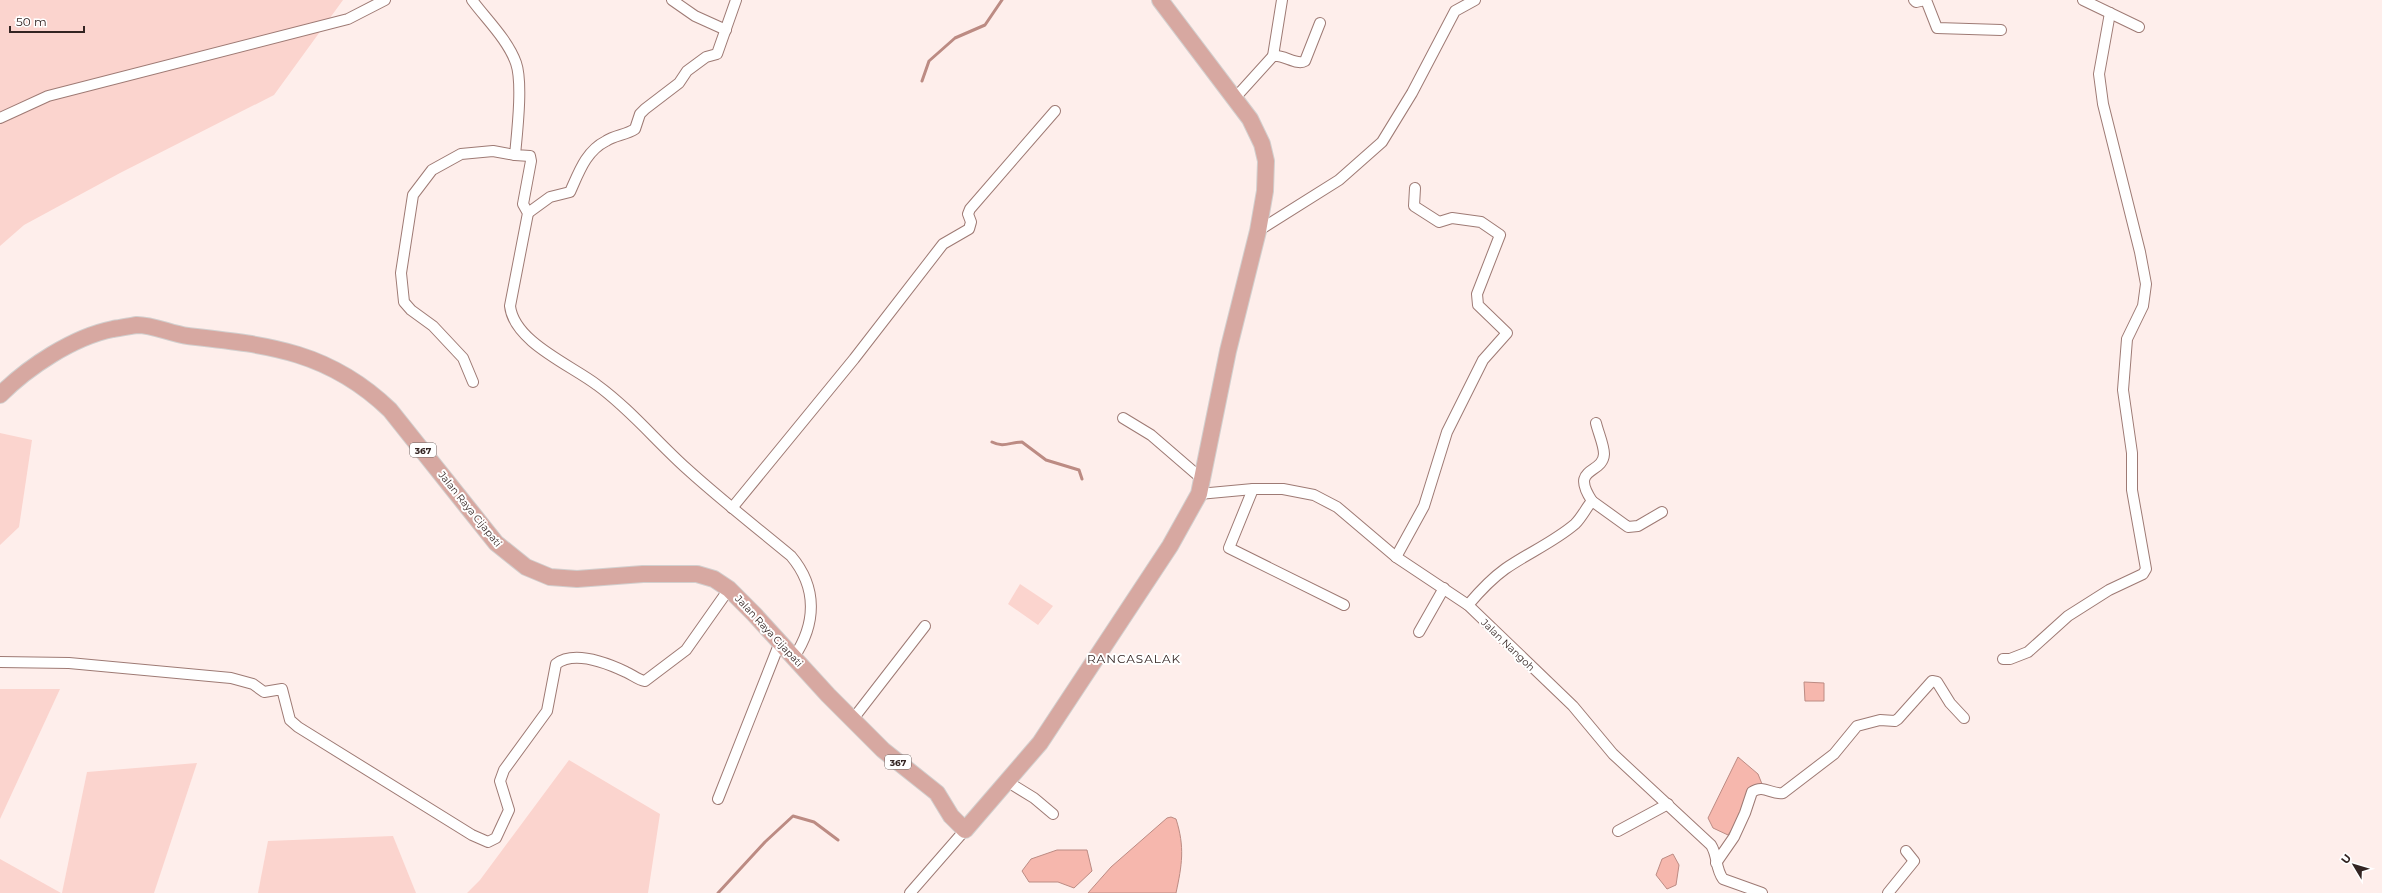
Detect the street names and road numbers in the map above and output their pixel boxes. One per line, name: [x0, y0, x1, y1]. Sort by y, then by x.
road number: 367: [410, 443, 436, 457]
street label: Jalan Raya Cijapati: [435, 468, 504, 549]
street label: Jalan Raya Cijapati: [732, 592, 806, 670]
street label: Jalan Nangoh: [1478, 615, 1538, 674]
road number: 367: [885, 755, 911, 769]

